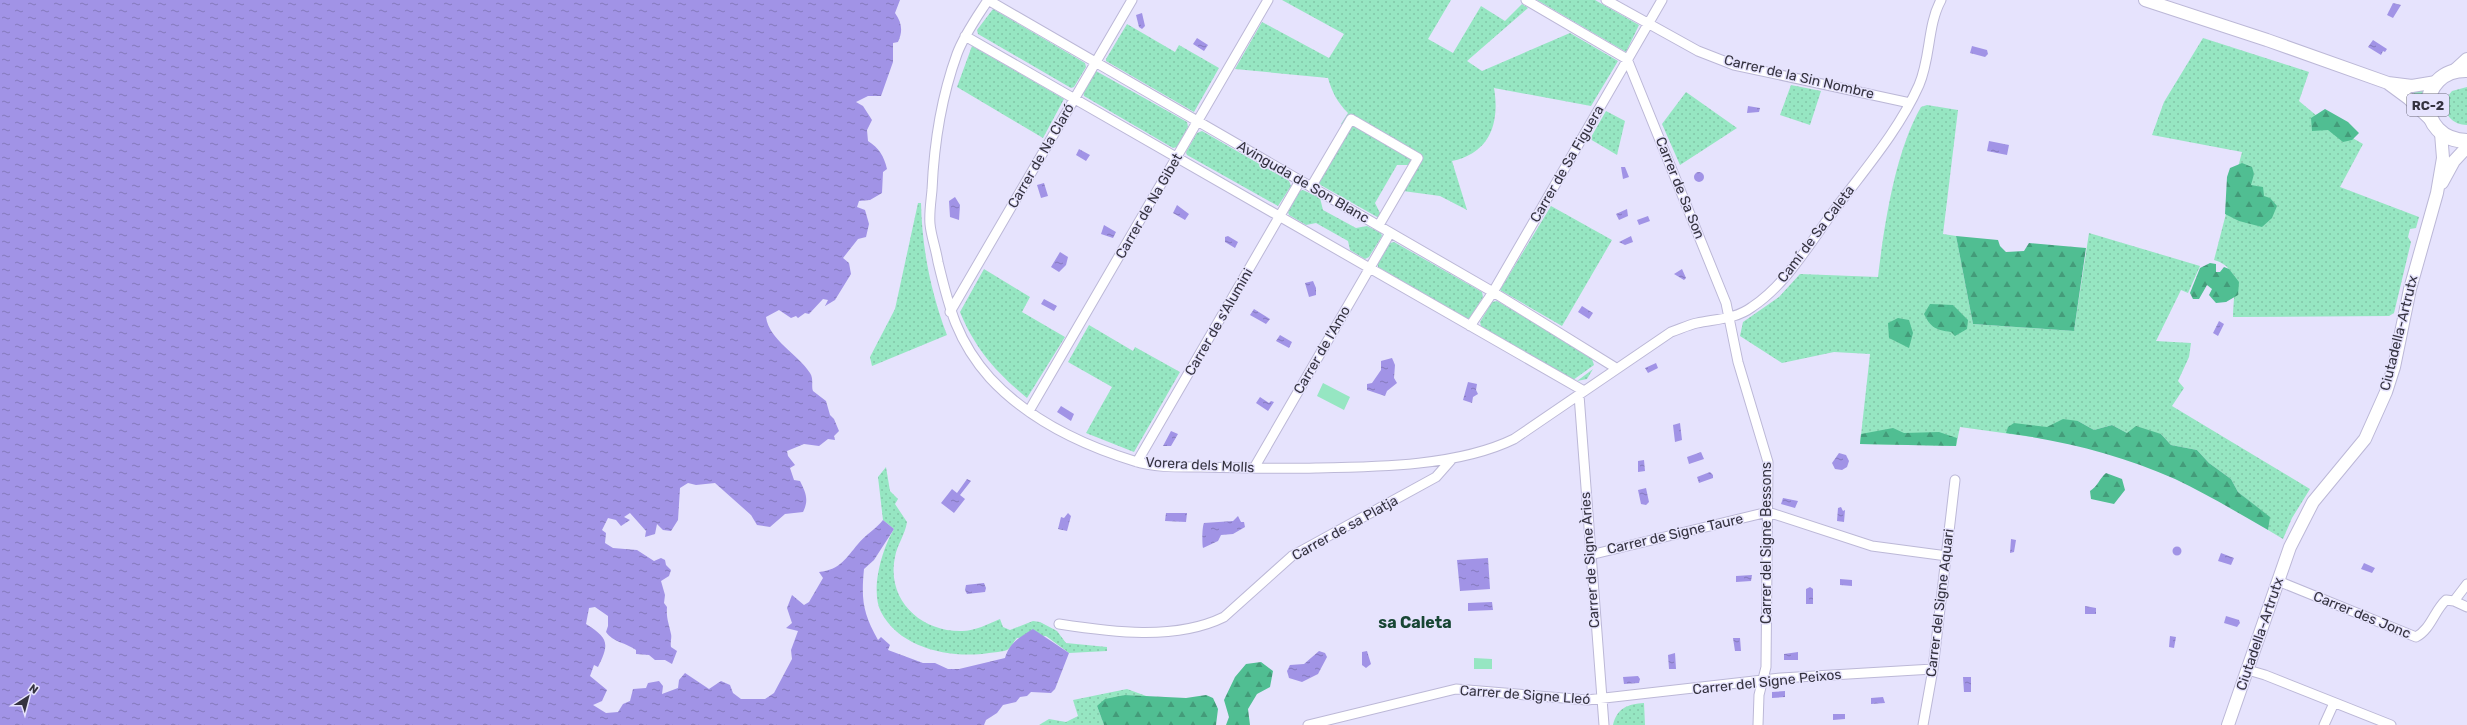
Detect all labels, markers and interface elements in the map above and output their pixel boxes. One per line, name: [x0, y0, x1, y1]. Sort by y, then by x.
street label: Carrer de la Sin Nombre: [1722, 51, 1876, 103]
road number: RC-2: [2407, 94, 2449, 116]
street label: Carrer de Na Claró: [1004, 101, 1078, 211]
street label: Carrer de Sa Figuera: [1527, 102, 1607, 226]
street label: Carrer de Sa Son: [1652, 135, 1708, 241]
street label: Avinguda de Son Blanc: [1234, 137, 1372, 227]
street label: Carrer de Na Gibet: [1112, 150, 1186, 262]
street label: Camí de Sa Caleta: [1774, 182, 1858, 286]
street label: Carrer de s'Alumini: [1181, 265, 1257, 379]
street label: Ciutadella-Artrutx: [2376, 273, 2422, 393]
street label: Carrer de l'Amo: [1290, 303, 1354, 397]
street label: Vorera dels Molls: [1145, 454, 1255, 476]
street label: Carrer del Signe Bessons: [1758, 462, 1775, 624]
street label: Carrer de Signe Àries: [1576, 491, 1603, 629]
street label: Carrer de sa Platja: [1289, 492, 1401, 564]
street label: Carrer de Signe Taure: [1605, 510, 1745, 558]
street label: Carrer del Signe Aquari: [1922, 528, 1958, 678]
street label: Ciutadella-Artrutx: [2233, 575, 2287, 693]
street label: Carrer des Jonc: [2311, 588, 2414, 642]
district label: sa Caleta: [1378, 613, 1452, 632]
street label: Carrer del Signe Peixos: [1692, 666, 1842, 698]
north arrow: [8, 677, 48, 717]
text: N: [27, 682, 41, 697]
street label: Carrer de Signe Lleó: [1459, 682, 1591, 708]

